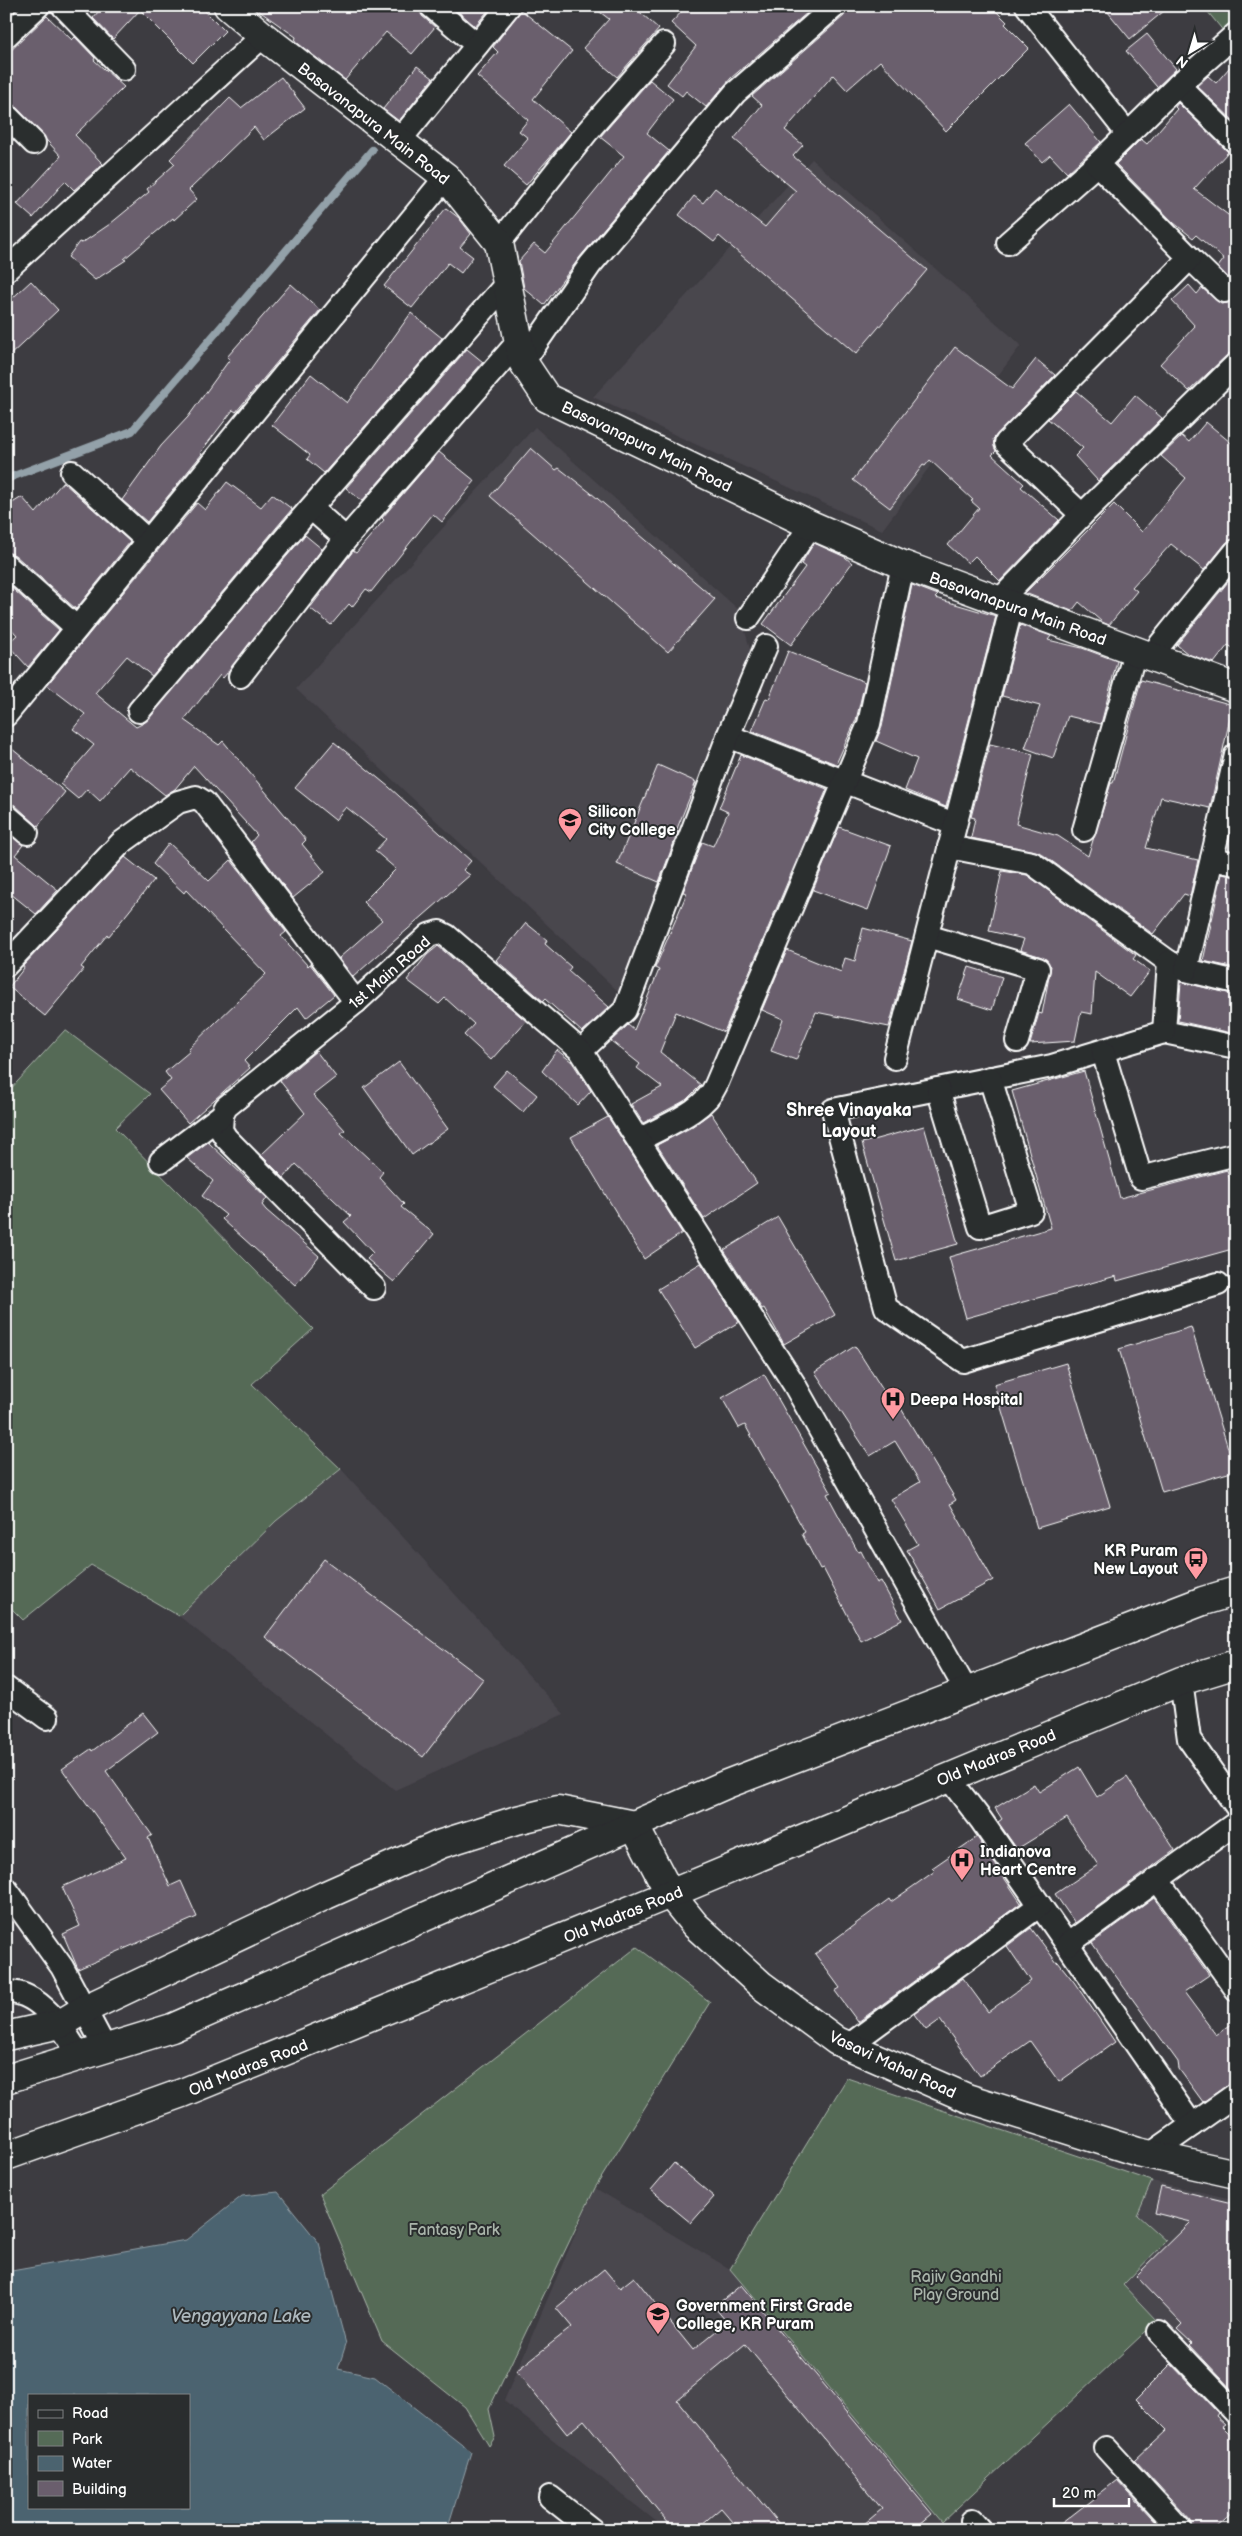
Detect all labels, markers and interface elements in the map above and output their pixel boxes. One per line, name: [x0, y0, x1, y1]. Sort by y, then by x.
north arrow: [1164, 28, 1214, 78]
text: N: [1173, 52, 1192, 72]
street label: Basavanapura Main Road: [293, 59, 453, 189]
street label: Basavanapura Main Road: [558, 398, 735, 497]
street label: Basavanapura Main Road: [926, 568, 1109, 650]
place label: Silicon City College: [588, 803, 676, 840]
school or university icon: Silicon City College: [557, 807, 583, 841]
street label: 1st Main Road: [345, 933, 435, 1014]
district label: Shree Vinayaka Layout: [786, 1100, 912, 1142]
hospital icon: Deepa Hospital: [880, 1386, 906, 1420]
place label: Deepa Hospital: [910, 1391, 1022, 1410]
place label: KR Puram New Layout: [1093, 1542, 1179, 1579]
bus stop icon: KR Puram New Layout: [1183, 1546, 1209, 1580]
street label: Old Madras Road: [934, 1726, 1059, 1791]
place label: Indianova Heart Centre: [980, 1843, 1077, 1880]
hospital icon: Indianova Heart Centre: [949, 1847, 975, 1881]
street label: Old Madras Road: [561, 1883, 686, 1948]
street label: Vasavi Mahal Road: [826, 2028, 959, 2103]
street label: Old Madras Road: [186, 2036, 311, 2101]
park label: Fantasy Park: [408, 2221, 500, 2240]
park label: Rajiv Gandhi Play Ground: [910, 2268, 1002, 2305]
place label: Government First Grade College, KR Puram: [676, 2297, 852, 2334]
school or university icon: Government First Grade College, KR Puram: [645, 2301, 671, 2335]
water label: Vengayyana Lake: [171, 2306, 311, 2327]
legend: [28, 2394, 190, 2508]
text: Road: [72, 2404, 108, 2423]
text: Park: [72, 2430, 103, 2449]
text: Water: [72, 2454, 112, 2473]
scale bar: [1054, 2476, 1130, 2508]
text: Building: [72, 2480, 127, 2499]
text: 20 m: [1062, 2484, 1096, 2503]

